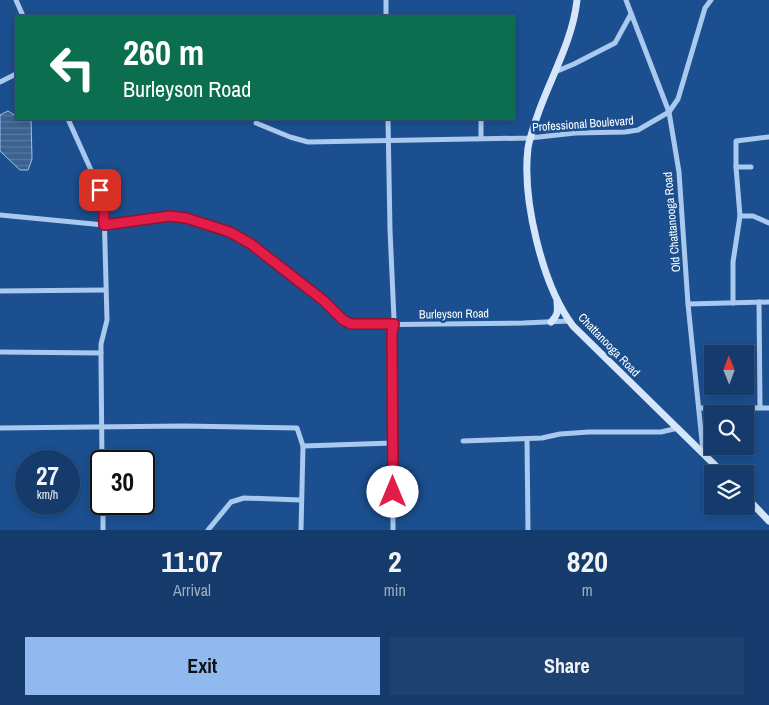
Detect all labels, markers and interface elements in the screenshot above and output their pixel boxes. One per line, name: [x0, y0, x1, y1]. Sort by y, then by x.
text: 260 m: [123, 29, 204, 76]
icon: left: [40, 35, 105, 100]
text: Burleyson Road: [123, 74, 251, 104]
street label: Professional Boulevard: [532, 112, 634, 136]
pin: [79, 169, 121, 211]
street label: Old Chattanooga Road: [660, 171, 684, 273]
icon: arrive: [86, 176, 114, 204]
street label: Burleyson Road: [419, 305, 489, 323]
street label: Chattanooga Road: [575, 310, 643, 380]
north arrow: [704, 345, 754, 395]
map controls: [704, 345, 754, 515]
button: search: [704, 405, 754, 455]
speed limit sign: 30: [90, 450, 155, 515]
text: 27: [36, 459, 59, 493]
position arrow: [366, 465, 418, 517]
button: layers: [704, 465, 754, 515]
text: km/h: [37, 487, 58, 503]
text: 11:07: [161, 541, 223, 581]
text: 2: [388, 541, 402, 581]
text: 820: [567, 541, 608, 581]
text: Arrival: [173, 579, 211, 601]
text: min: [384, 579, 406, 601]
text: m: [582, 579, 593, 601]
button: Exit: [25, 637, 380, 695]
button: Share: [390, 637, 744, 695]

